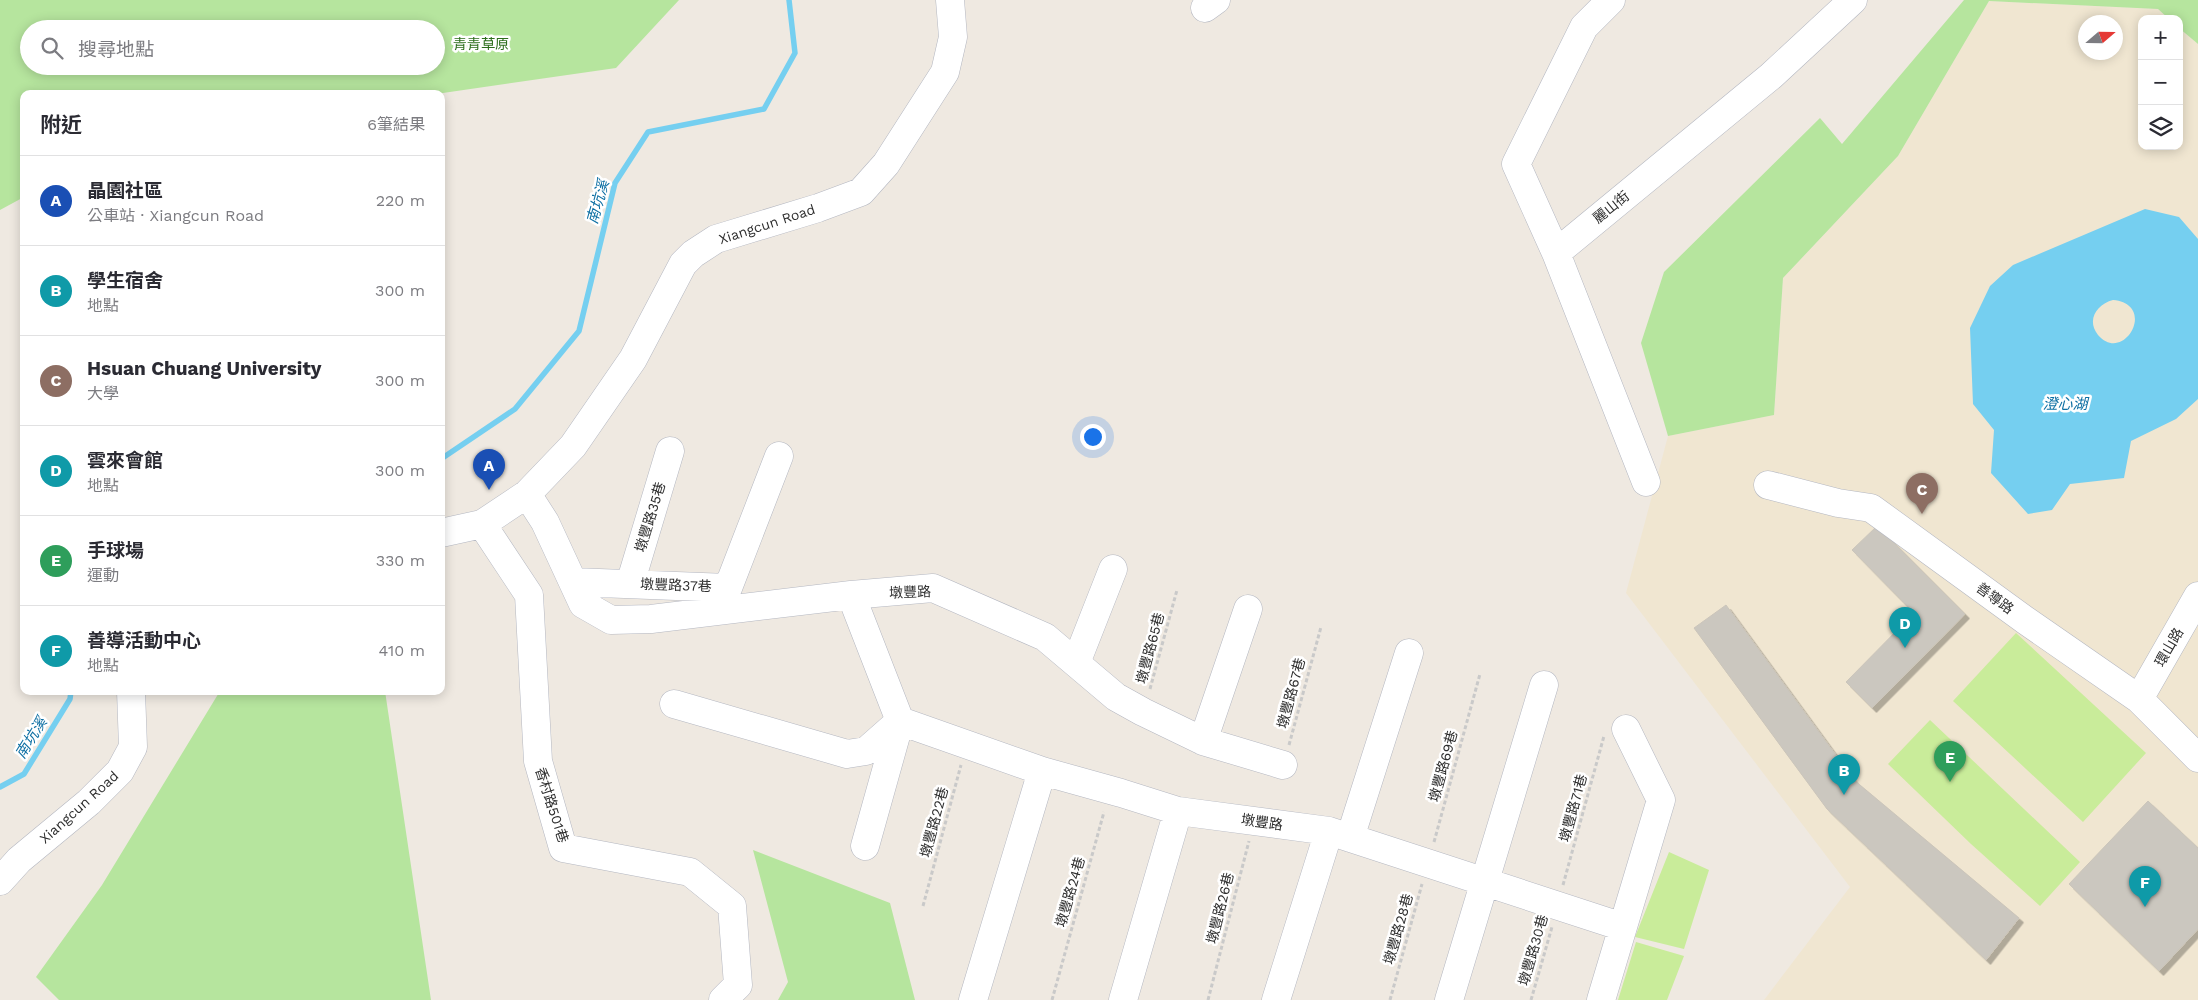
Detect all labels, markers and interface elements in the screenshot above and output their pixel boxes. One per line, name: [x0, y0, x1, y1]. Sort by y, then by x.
north arrow: [2078, 15, 2123, 60]
map controls: [2138, 15, 2183, 150]
button: +: [2138, 15, 2183, 60]
search box: [20, 20, 445, 75]
icon: search: [38, 34, 66, 62]
park label: 青青草原: [453, 36, 509, 52]
text: 搜尋地點: [78, 38, 154, 61]
button: −: [2138, 60, 2183, 105]
button: layers: [2138, 105, 2183, 150]
text: 附近: [40, 112, 82, 137]
text: 6筆結果: [367, 115, 425, 134]
water label: 南坑溪: [583, 176, 613, 226]
text: 晶園社區: [87, 179, 163, 202]
street label: 麗山街: [1590, 188, 1632, 226]
text: A: [51, 191, 61, 210]
text: 220 m: [376, 191, 425, 210]
street label: Xiangcun Road: [717, 201, 817, 247]
text: 公車站 · Xiangcun Road: [87, 206, 264, 225]
text: 學生宿舍: [87, 269, 163, 292]
text: B: [51, 281, 61, 300]
text: 300 m: [375, 281, 425, 300]
text: 地點: [87, 296, 119, 315]
text: Hsuan Chuang University: [87, 357, 321, 380]
text: C: [51, 371, 61, 390]
text: 300 m: [375, 371, 425, 390]
text: 大學: [87, 384, 119, 403]
water label: 澄心湖: [2042, 395, 2089, 413]
your location: [1080, 424, 1106, 450]
text: 雲來會館: [87, 449, 163, 472]
pin: A: [473, 449, 505, 490]
text: D: [50, 461, 62, 480]
text: 300 m: [375, 461, 425, 480]
pin: C: [1906, 473, 1938, 514]
text: 地點: [87, 476, 119, 495]
street label: 墩豐路35巷: [632, 480, 668, 554]
text: 手球場: [87, 539, 144, 562]
text: E: [51, 551, 61, 570]
text: 330 m: [376, 551, 425, 570]
text: 運動: [87, 566, 119, 585]
street label: 墩豐路37巷: [640, 576, 712, 594]
street label: 善導路: [1973, 579, 2017, 617]
street label: 墩豐路: [889, 583, 931, 601]
pin: D: [1889, 607, 1921, 648]
street label: 墩豐路65巷: [1133, 611, 1167, 685]
street label: 環山路: [2152, 625, 2186, 669]
text: 善導活動中心: [87, 629, 201, 652]
text: F: [51, 641, 61, 660]
text: 410 m: [379, 641, 425, 660]
text: 地點: [87, 656, 119, 675]
street label: 墩豐路67巷: [1274, 656, 1308, 730]
water label: 南坑溪: [11, 712, 52, 762]
street label: 墩豐路69巷: [1426, 729, 1460, 803]
pin: E: [1934, 741, 1966, 782]
pin: B: [1828, 754, 1860, 795]
street label: 香村路501巷: [532, 765, 572, 845]
street label: Xiangcun Road: [36, 768, 122, 846]
street label: 墩豐路71巷: [1556, 772, 1590, 844]
street label: 墩豐路22巷: [917, 785, 951, 859]
street label: 墩豐路: [1240, 811, 1284, 833]
street label: 墩豐路24巷: [1052, 855, 1088, 929]
pin: F: [2129, 866, 2161, 907]
street label: 墩豐路26巷: [1203, 871, 1237, 945]
street label: 墩豐路28巷: [1380, 892, 1416, 966]
street label: 墩豐路30巷: [1515, 913, 1551, 987]

